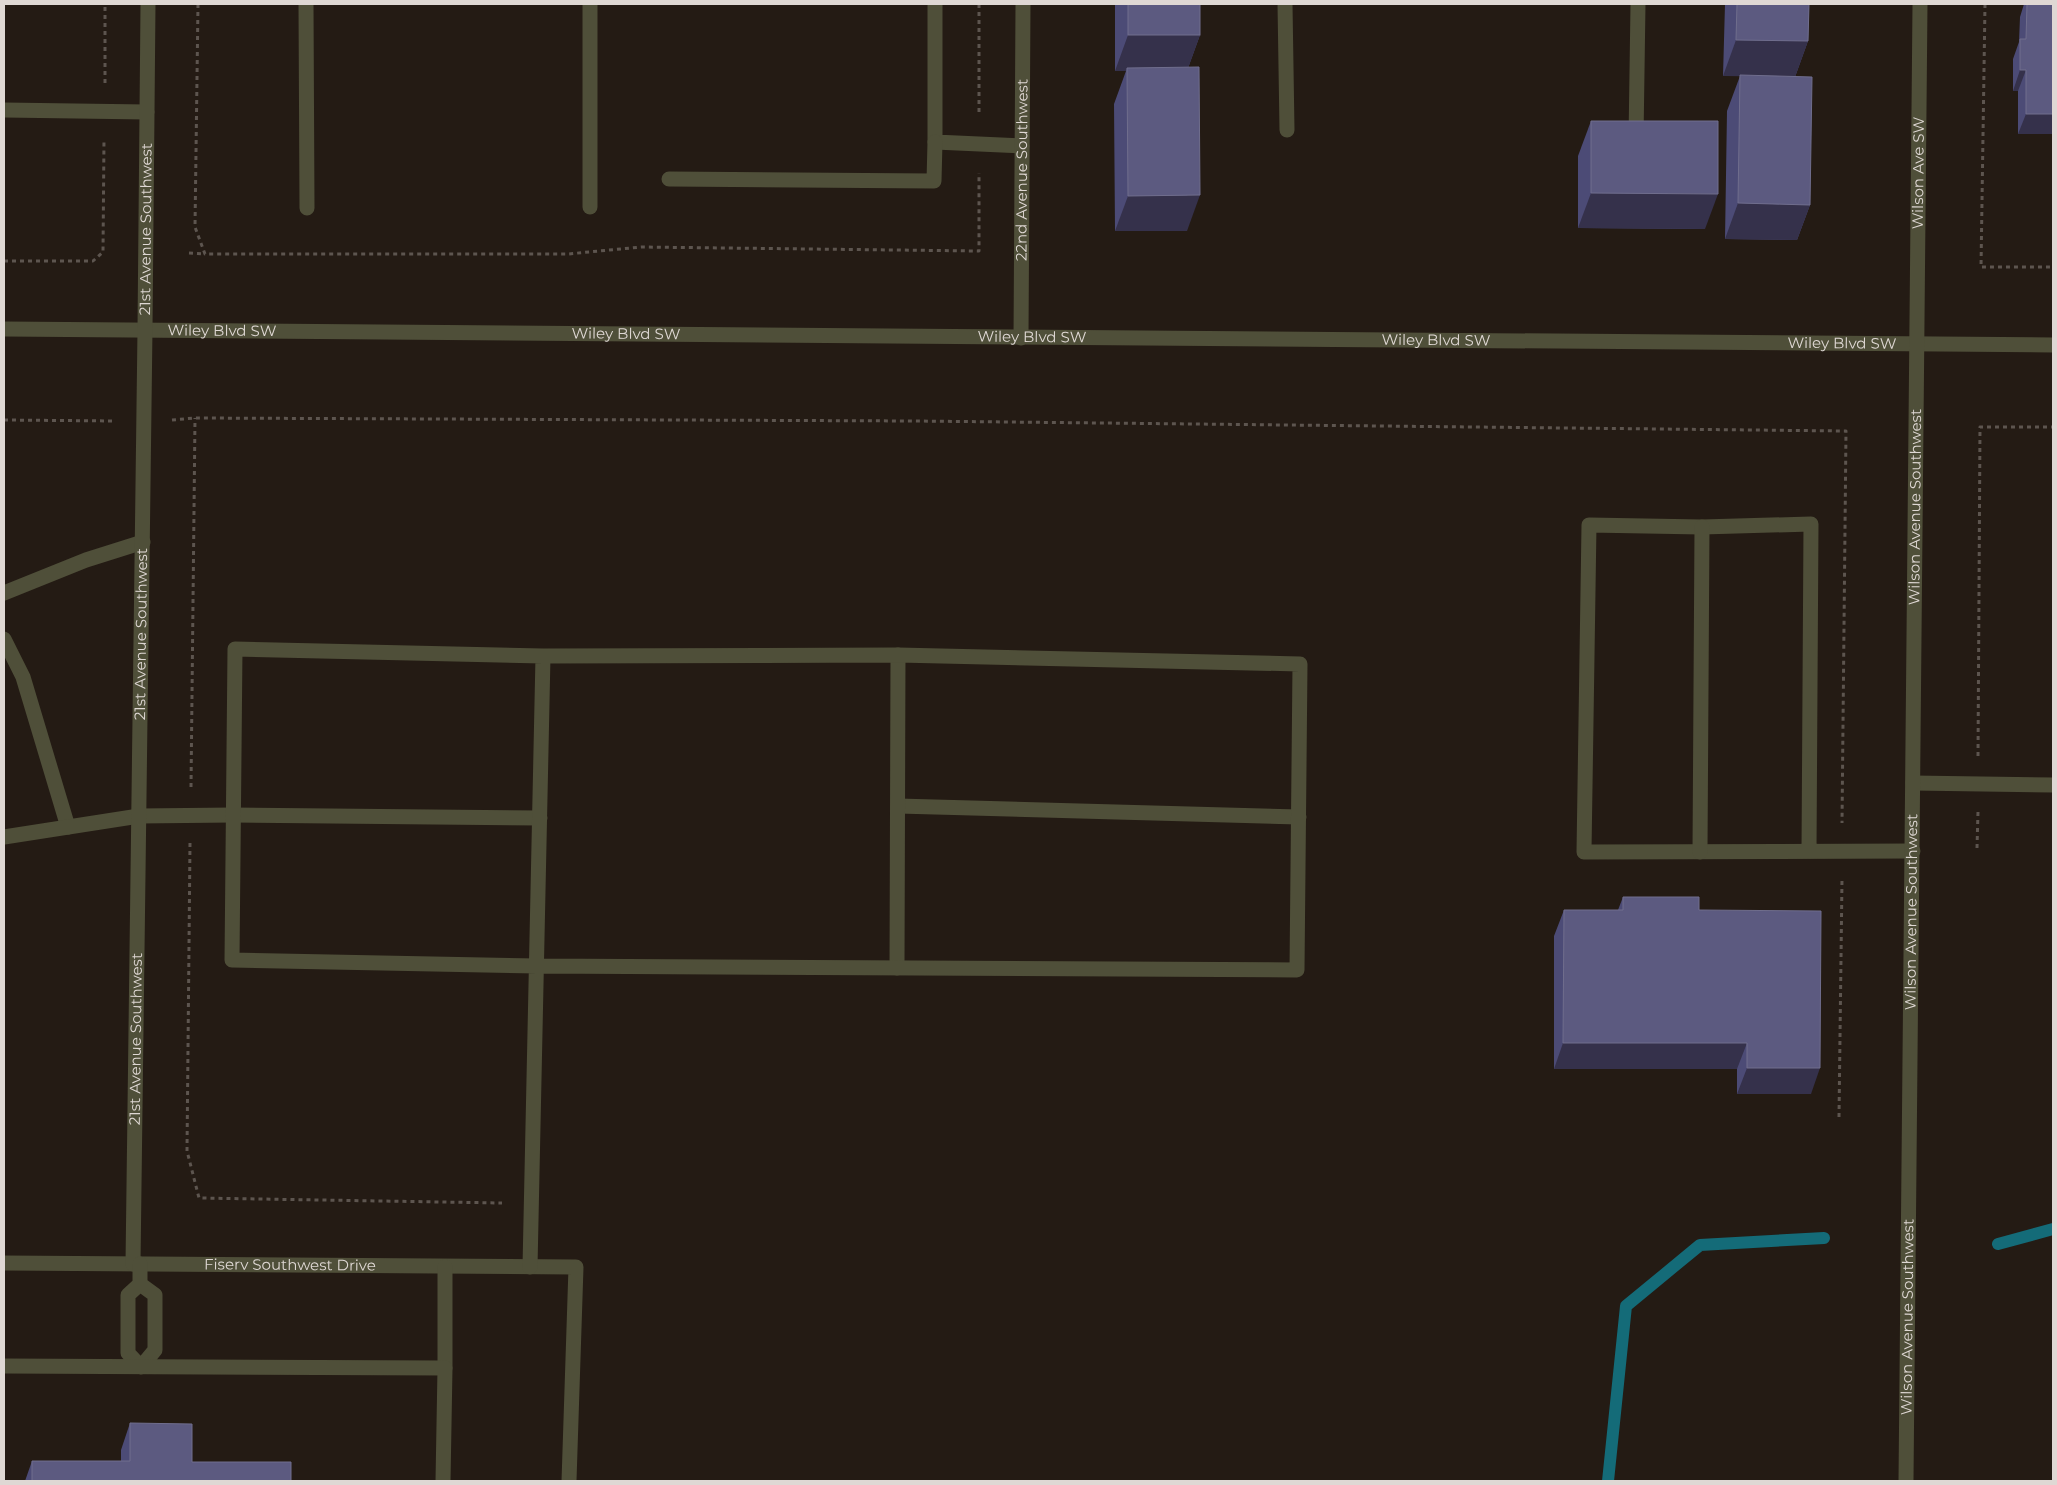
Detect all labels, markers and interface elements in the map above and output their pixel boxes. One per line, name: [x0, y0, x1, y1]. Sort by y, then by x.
street label: 22nd Avenue Southwest: [1011, 79, 1032, 261]
street label: Wilson Ave SW: [1908, 116, 1928, 229]
street label: 21st Avenue Southwest: [135, 143, 156, 315]
street label: Wiley Blvd SW: [168, 320, 277, 340]
street label: Wiley Blvd SW: [571, 323, 681, 343]
street label: Wiley Blvd SW: [977, 327, 1087, 346]
street label: Wiley Blvd SW: [1381, 330, 1491, 350]
street label: Wiley Blvd SW: [1787, 333, 1897, 353]
street label: Wilson Avenue Southwest: [1904, 409, 1925, 605]
street label: 21st Avenue Southwest: [130, 548, 151, 720]
street label: Wilson Avenue Southwest: [1900, 814, 1921, 1010]
street label: 21st Avenue Southwest: [125, 953, 146, 1125]
street label: Wilson Avenue Southwest: [1897, 1219, 1917, 1415]
street label: Fiserv Southwest Drive: [204, 1254, 376, 1275]

